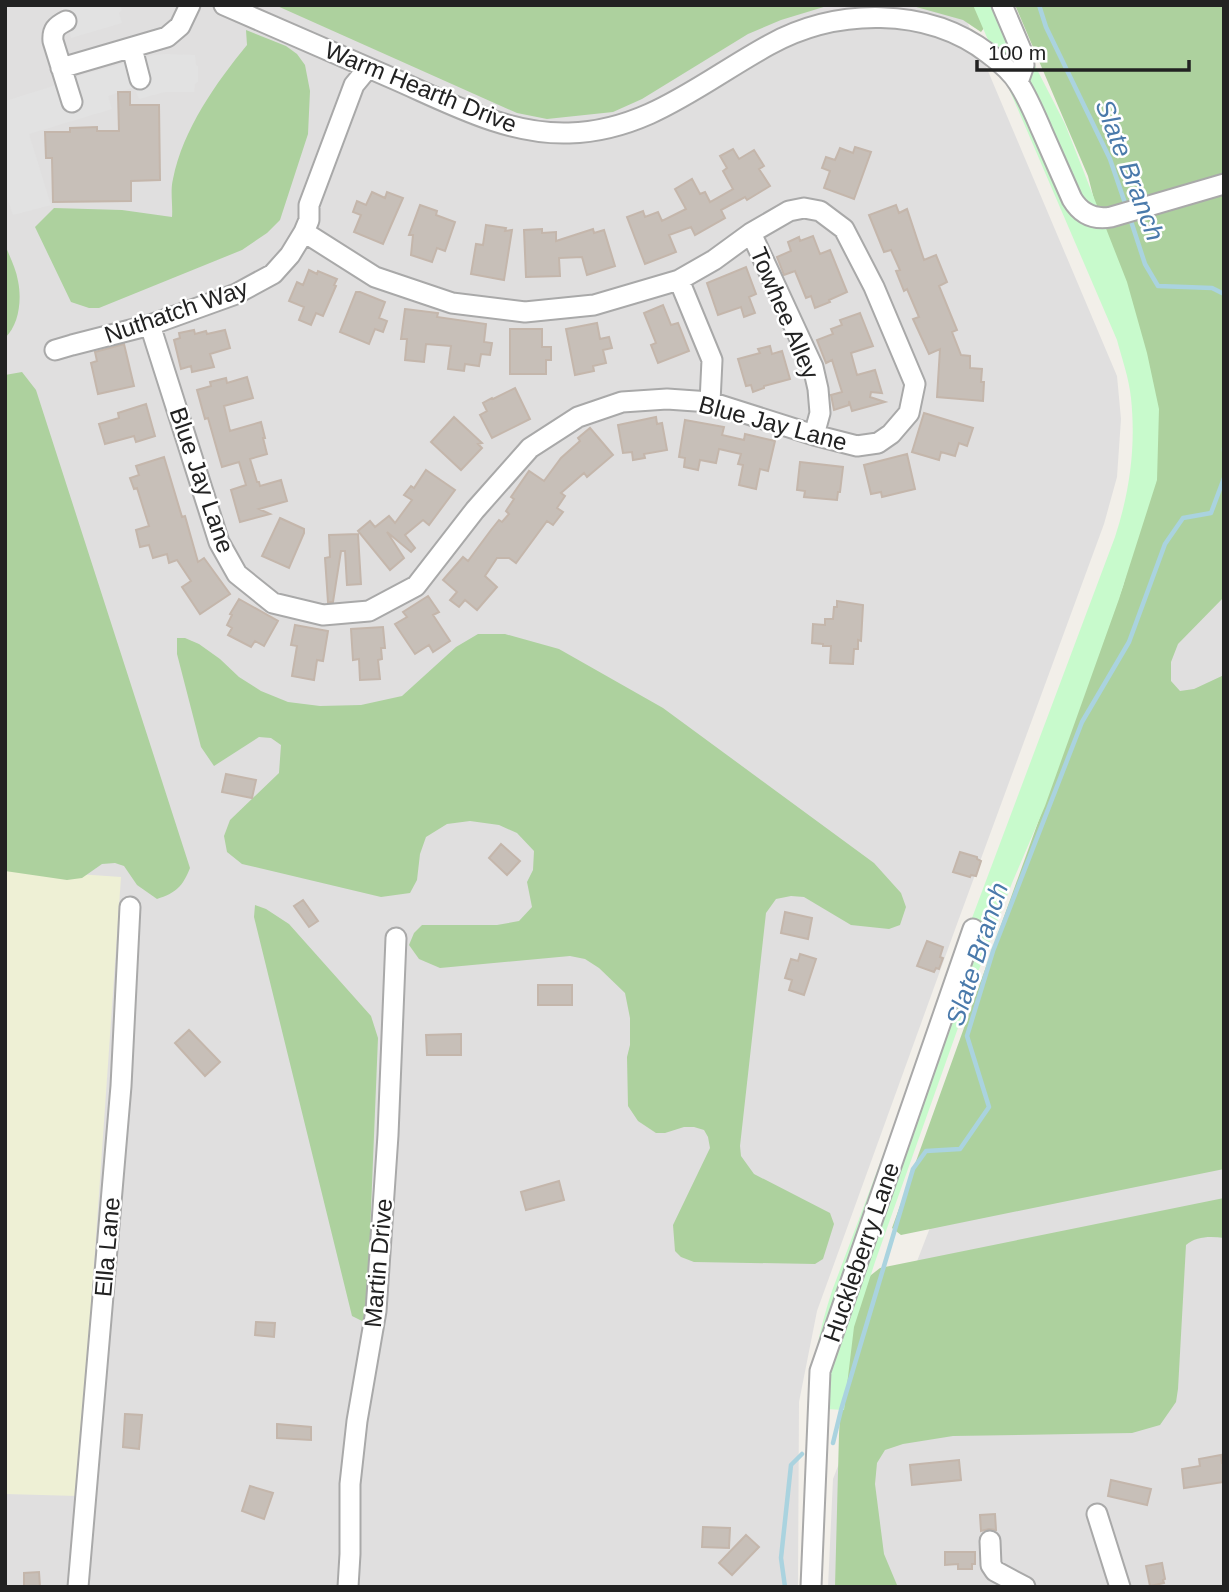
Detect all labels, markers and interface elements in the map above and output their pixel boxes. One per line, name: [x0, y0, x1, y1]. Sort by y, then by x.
scale bar: [977, 28, 1189, 72]
street label: Warm Hearth Drive: [321, 36, 521, 138]
text: 100 m: [988, 41, 1046, 64]
water label: Slate Branch: [1089, 95, 1171, 245]
street label: Towhee Alley: [745, 243, 825, 383]
street label: Nuthatch Way: [101, 274, 251, 348]
street label: Blue Jay Lane: [696, 390, 850, 456]
street label: Blue Jay Lane: [164, 404, 240, 556]
water label: Slate Branch: [940, 879, 1014, 1029]
street label: Huckleberry Lane: [818, 1159, 904, 1345]
street label: Ella Lane: [89, 1196, 125, 1298]
street label: Martin Drive: [359, 1197, 397, 1329]

